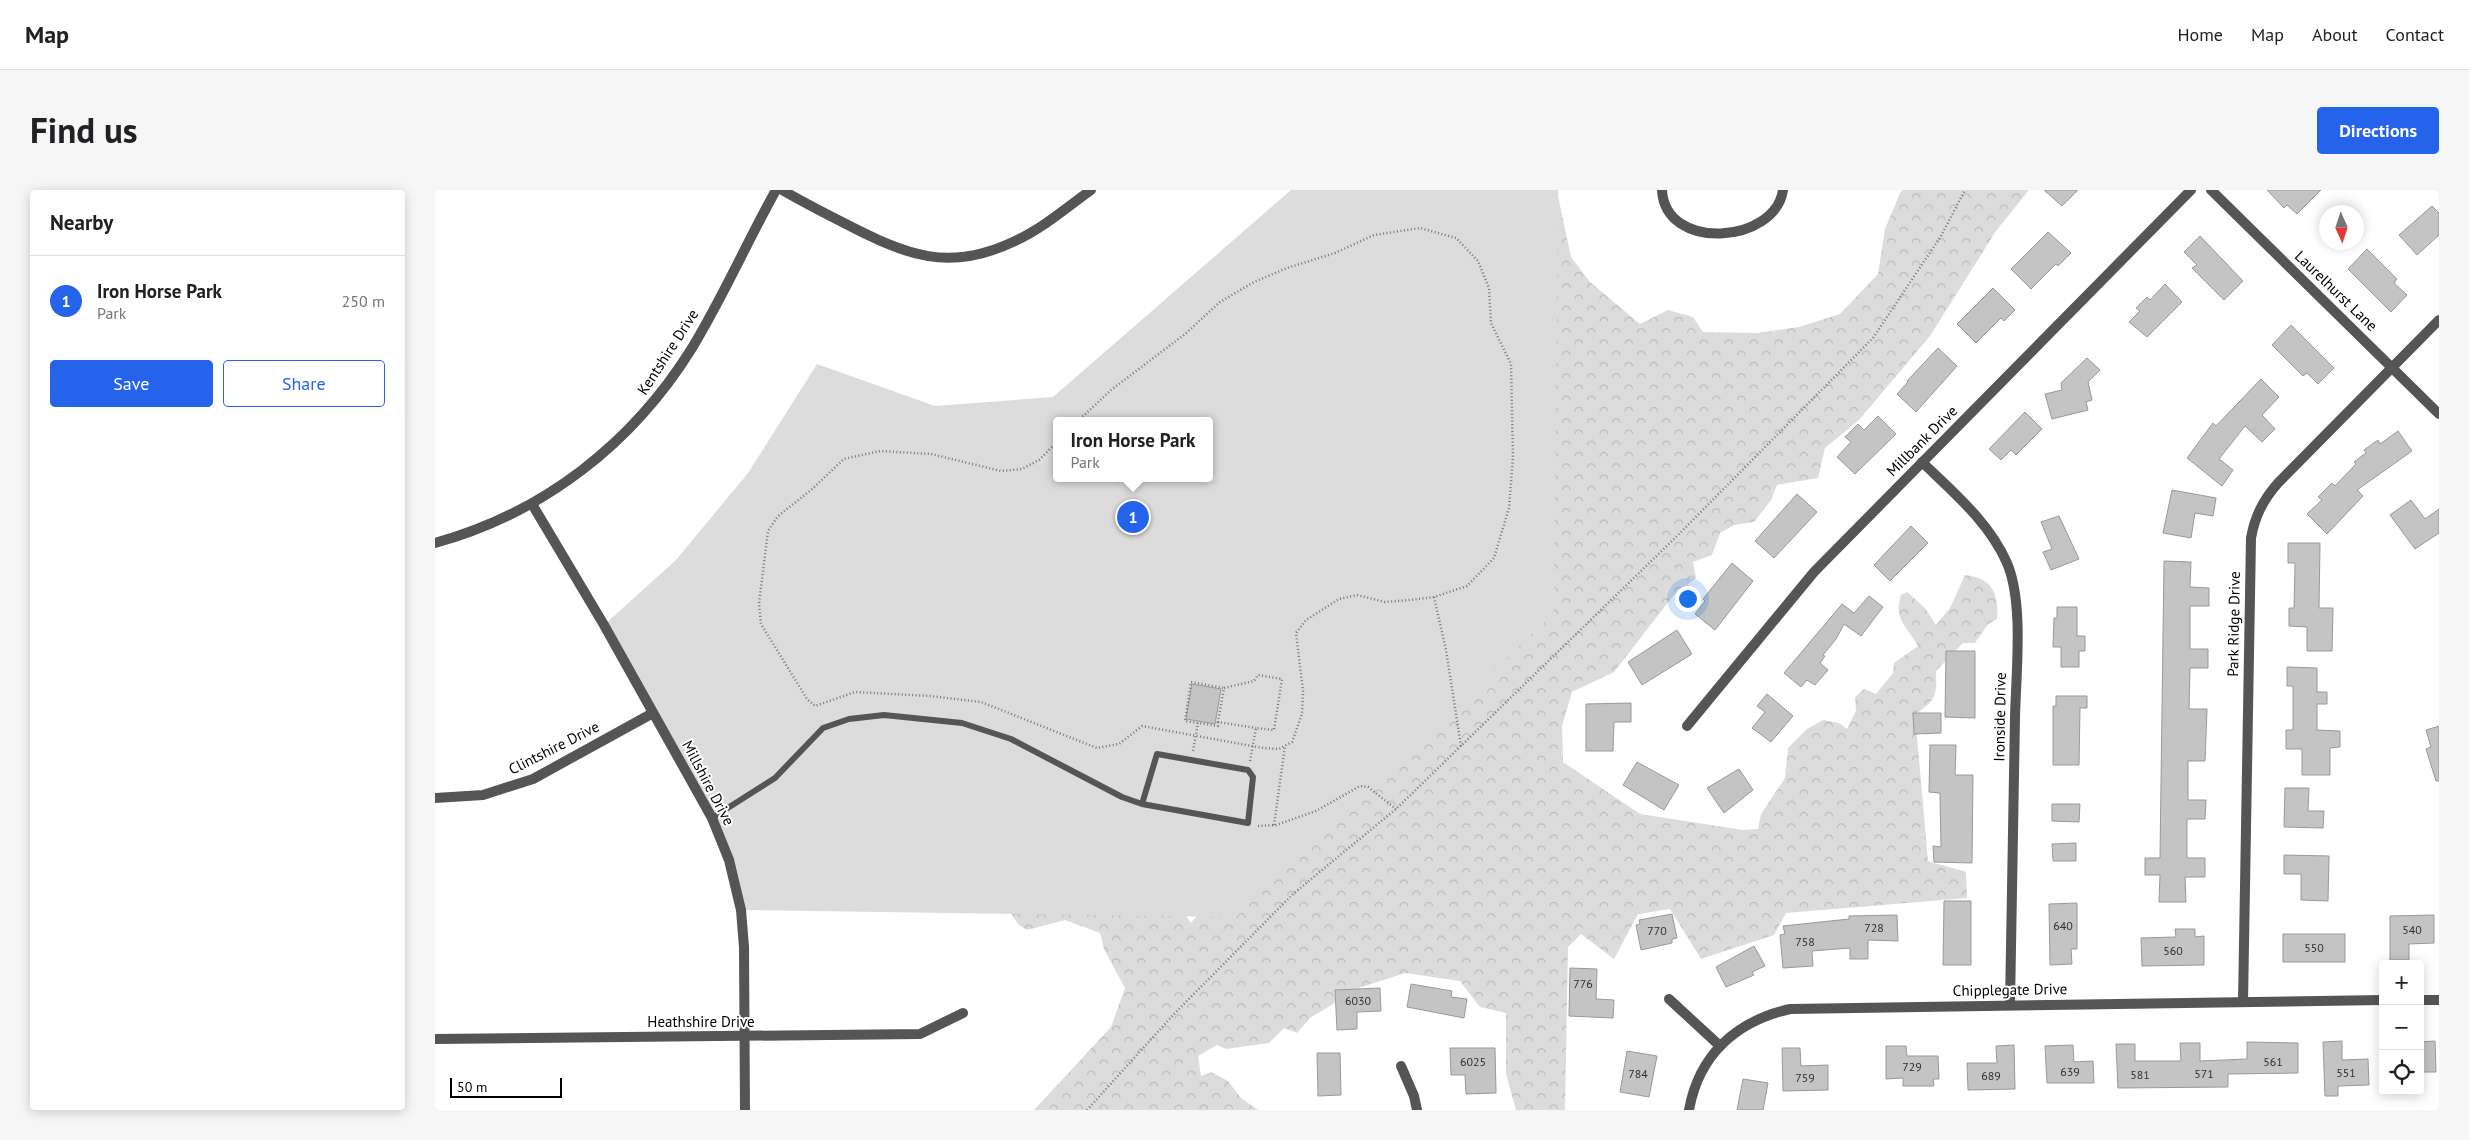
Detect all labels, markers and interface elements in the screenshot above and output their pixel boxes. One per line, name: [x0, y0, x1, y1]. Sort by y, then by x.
text: Map: [25, 19, 69, 50]
text: Home: [2177, 23, 2223, 46]
text: Map: [2251, 23, 2284, 46]
text: About: [2312, 23, 2358, 46]
text: Contact: [2386, 23, 2444, 46]
text: Find us: [30, 107, 138, 153]
button: Directions: [2317, 107, 2439, 154]
north arrow: [2319, 205, 2364, 250]
text: Nearby: [50, 209, 113, 236]
street label: Laurelhurst Lane: [2291, 246, 2382, 335]
text: Iron Horse Park: [97, 279, 222, 303]
text: 1: [61, 291, 71, 311]
text: 250 m: [342, 291, 385, 311]
text: Park: [97, 303, 126, 323]
street label: Kentshire Drive: [633, 305, 702, 398]
button: Save: [50, 360, 213, 407]
button: Share: [223, 360, 385, 407]
street label: Millbank Drive: [1882, 401, 1961, 480]
popup: [1053, 417, 1213, 482]
text: Iron Horse Park: [1071, 428, 1195, 452]
text: Park: [1071, 452, 1100, 472]
pin: 1: [1117, 498, 1149, 536]
street label: Park Ridge Drive: [2223, 571, 2244, 677]
your location: [1675, 586, 1701, 612]
street label: Ironside Drive: [1989, 672, 2010, 762]
street label: Clintshire Drive: [505, 717, 602, 779]
street label: Millshire Drive: [678, 737, 739, 829]
house number: 640: [2053, 918, 2073, 933]
house number: 728: [1864, 920, 1884, 935]
house number: 540: [2402, 922, 2422, 937]
house number: 770: [1647, 923, 1667, 938]
house number: 758: [1795, 934, 1815, 949]
house number: 550: [2304, 940, 2324, 955]
house number: 560: [2163, 943, 2183, 958]
map controls: [2379, 960, 2424, 1095]
button: +: [2379, 960, 2424, 1005]
house number: 776: [1573, 976, 1593, 991]
street label: Chipplegate Drive: [1953, 979, 2067, 1000]
house number: 6030: [1345, 993, 1372, 1008]
button: −: [2379, 1005, 2424, 1050]
street label: Heathshire Drive: [647, 1012, 755, 1031]
button: locate: [2379, 1050, 2424, 1095]
house number: 6025: [1460, 1054, 1486, 1069]
house number: 561: [2263, 1054, 2283, 1069]
house number: 729: [1902, 1059, 1922, 1074]
house number: 639: [2060, 1064, 2080, 1079]
house number: 551: [2336, 1065, 2356, 1080]
house number: 784: [1628, 1066, 1648, 1081]
house number: 571: [2194, 1066, 2214, 1081]
house number: 581: [2130, 1067, 2150, 1082]
house number: 689: [1981, 1068, 2001, 1083]
house number: 759: [1795, 1070, 1815, 1085]
scale bar: [450, 1075, 563, 1098]
text: 50 m: [457, 1078, 487, 1096]

